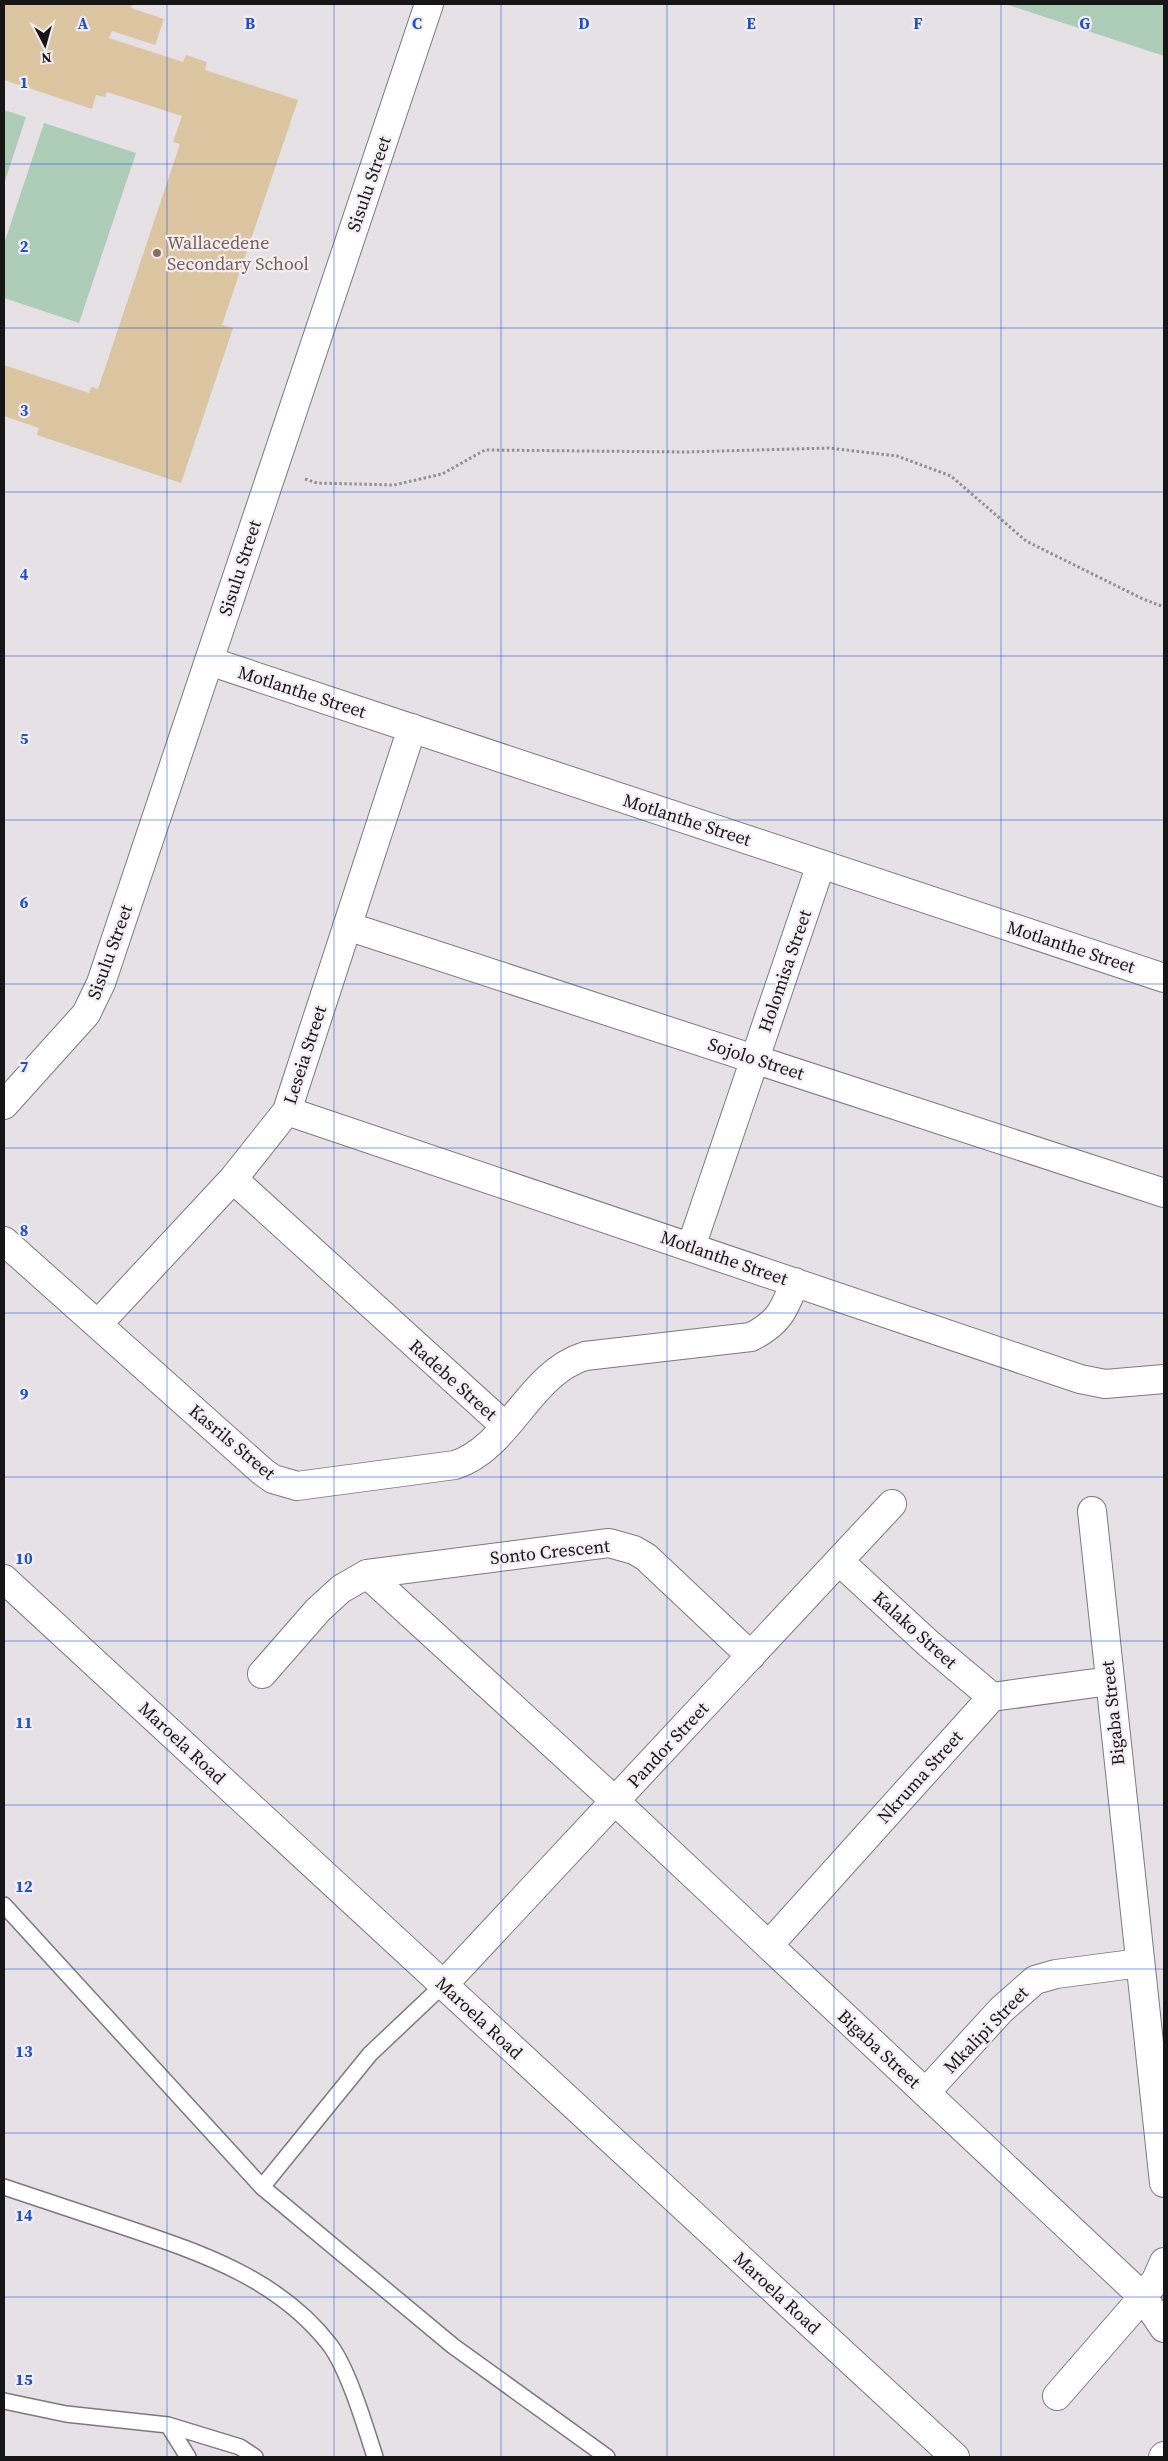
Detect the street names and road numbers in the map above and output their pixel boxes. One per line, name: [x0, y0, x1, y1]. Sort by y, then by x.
street label: Sisulu Street: [341, 133, 397, 235]
street label: Sisulu Street: [212, 517, 267, 619]
street label: Motlanthe Street: [235, 659, 369, 724]
street label: Motlanthe Street: [620, 787, 754, 852]
street label: Sisulu Street: [81, 901, 138, 1003]
street label: Holomisa Street: [752, 906, 817, 1035]
street label: Motlanthe Street: [1004, 914, 1138, 979]
street label: Leseia Street: [277, 1002, 332, 1107]
street label: Sojolo Street: [705, 1031, 808, 1086]
street label: Motlanthe Street: [657, 1224, 791, 1291]
street label: Radebe Street: [404, 1333, 503, 1426]
street label: Kasrils Street: [184, 1398, 281, 1485]
street label: Sonto Crescent: [489, 1533, 611, 1570]
street label: Kalako Street: [868, 1585, 963, 1674]
street label: Bigaba Street: [1095, 1659, 1130, 1767]
street label: Maroela Road: [133, 1696, 231, 1789]
street label: Pandor Street: [621, 1696, 714, 1793]
street label: Nkruma Street: [871, 1725, 968, 1829]
street label: Maroela Road: [430, 1971, 528, 2064]
street label: Mkalipi Street: [938, 1980, 1034, 2079]
street label: Bigaba Street: [832, 2004, 926, 2094]
street label: Maroela Road: [728, 2246, 826, 2339]

